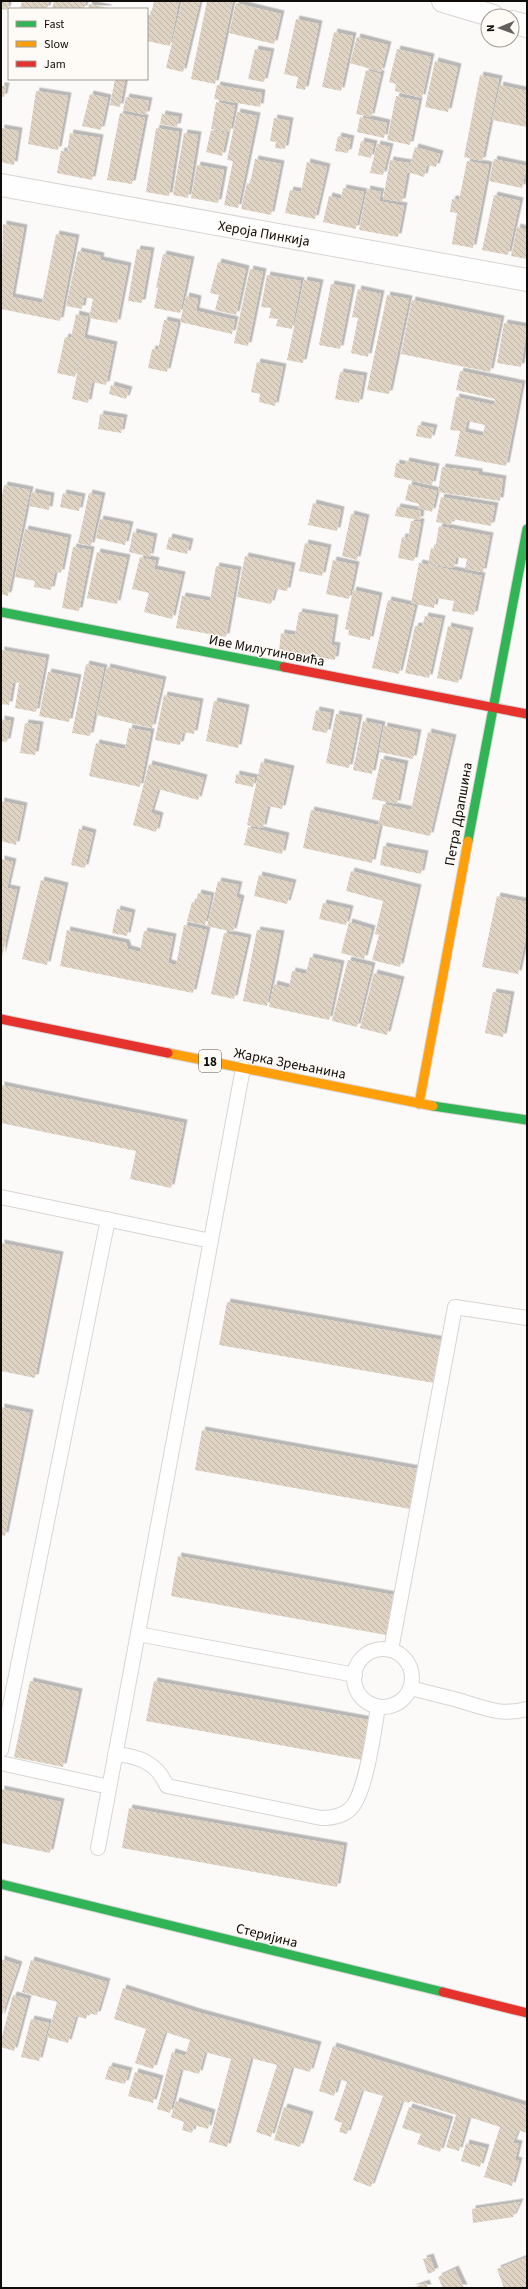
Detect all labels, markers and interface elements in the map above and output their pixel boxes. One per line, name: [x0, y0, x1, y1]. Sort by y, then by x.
legend: [8, 8, 148, 80]
north arrow: [480, 8, 520, 48]
text: Fast: [44, 16, 64, 33]
text: N: [483, 24, 498, 32]
text: Slow: [44, 36, 69, 53]
text: Jam: [44, 56, 66, 73]
street label: Хероја Пинкија: [216, 216, 311, 252]
street label: Иве Милутиновића: [207, 630, 326, 672]
street label: Петра Драпшина: [440, 761, 478, 867]
street label: Жарка Зрењанина: [232, 1043, 348, 1085]
road number: 18: [199, 1050, 221, 1072]
street label: Стеријина: [234, 1919, 300, 1953]

